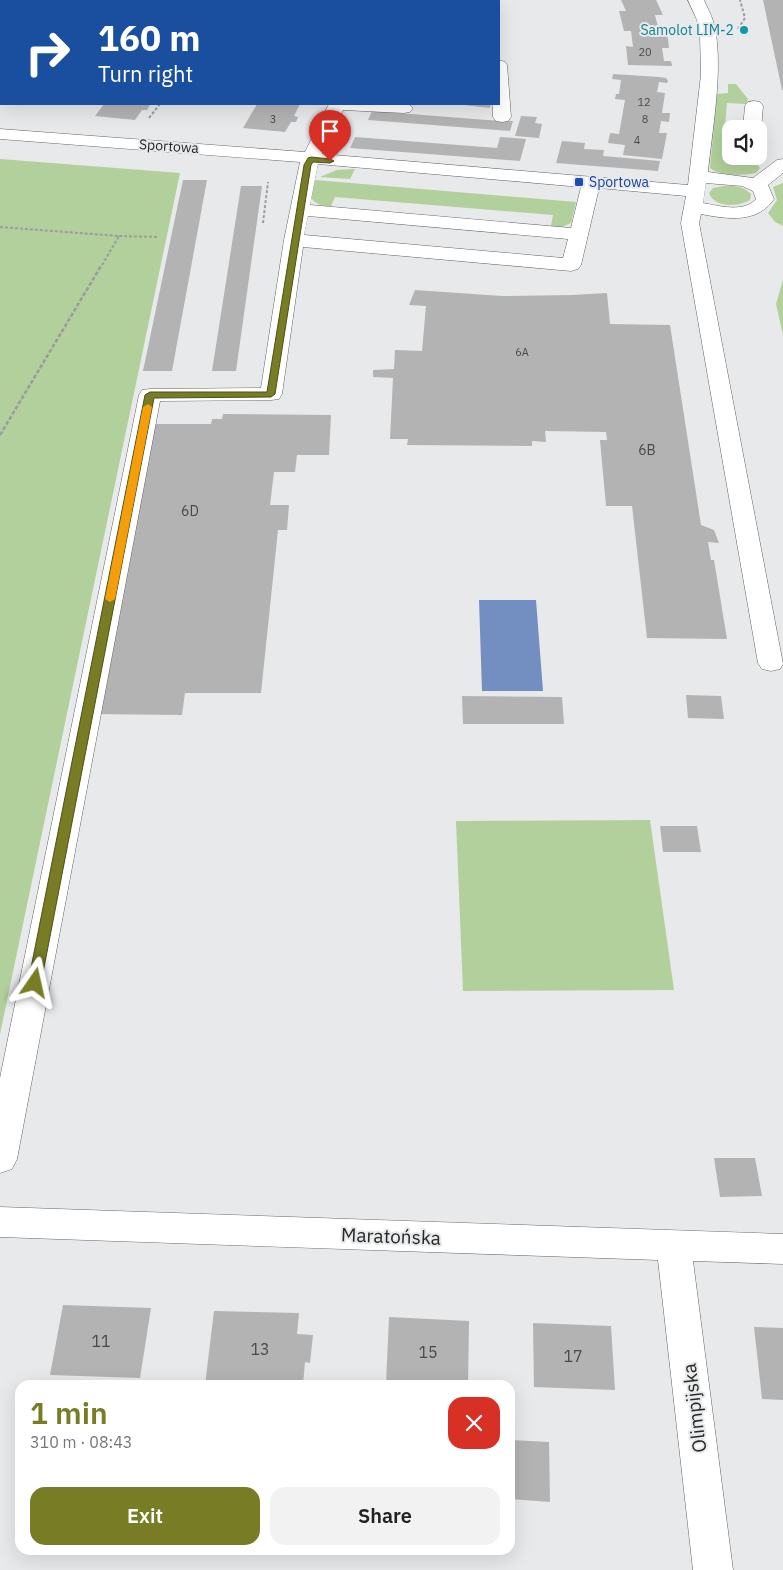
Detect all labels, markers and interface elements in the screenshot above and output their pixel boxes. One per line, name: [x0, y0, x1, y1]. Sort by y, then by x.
text: 160 m: [98, 15, 201, 61]
icon: right: [15, 20, 80, 85]
place label: Samolot LIM-2: [640, 21, 734, 39]
marker: Samolot LIM-2: [738, 24, 750, 36]
house number: 20: [638, 45, 652, 59]
text: Turn right: [98, 59, 193, 88]
house number: 12: [637, 95, 651, 109]
pin: [309, 110, 351, 161]
house number: 3: [270, 112, 276, 126]
house number: 8: [642, 112, 648, 126]
icon: arrive: [316, 117, 344, 145]
map controls: [722, 120, 767, 165]
button: sound: [722, 120, 767, 165]
house number: 4: [634, 133, 641, 147]
street label: Sportowa: [138, 135, 200, 157]
place label: Sportowa: [589, 173, 650, 191]
marker: Sportowa: [573, 176, 585, 188]
house number: 6A: [515, 345, 529, 359]
house number: 6B: [638, 441, 656, 459]
house number: 6D: [181, 502, 199, 520]
position arrow: [8, 956, 60, 1008]
street label: Maratońska: [341, 1222, 441, 1250]
house number: 11: [91, 1331, 111, 1351]
house number: 13: [250, 1339, 270, 1359]
house number: 15: [418, 1342, 438, 1362]
house number: 17: [563, 1346, 583, 1366]
street label: Olimpijska: [677, 1362, 711, 1454]
text: 1 min: [30, 1393, 108, 1432]
button: close: [448, 1397, 500, 1449]
text: 310 m · 08:43: [30, 1432, 132, 1452]
button: Exit: [30, 1487, 260, 1545]
button: Share: [270, 1487, 500, 1545]

